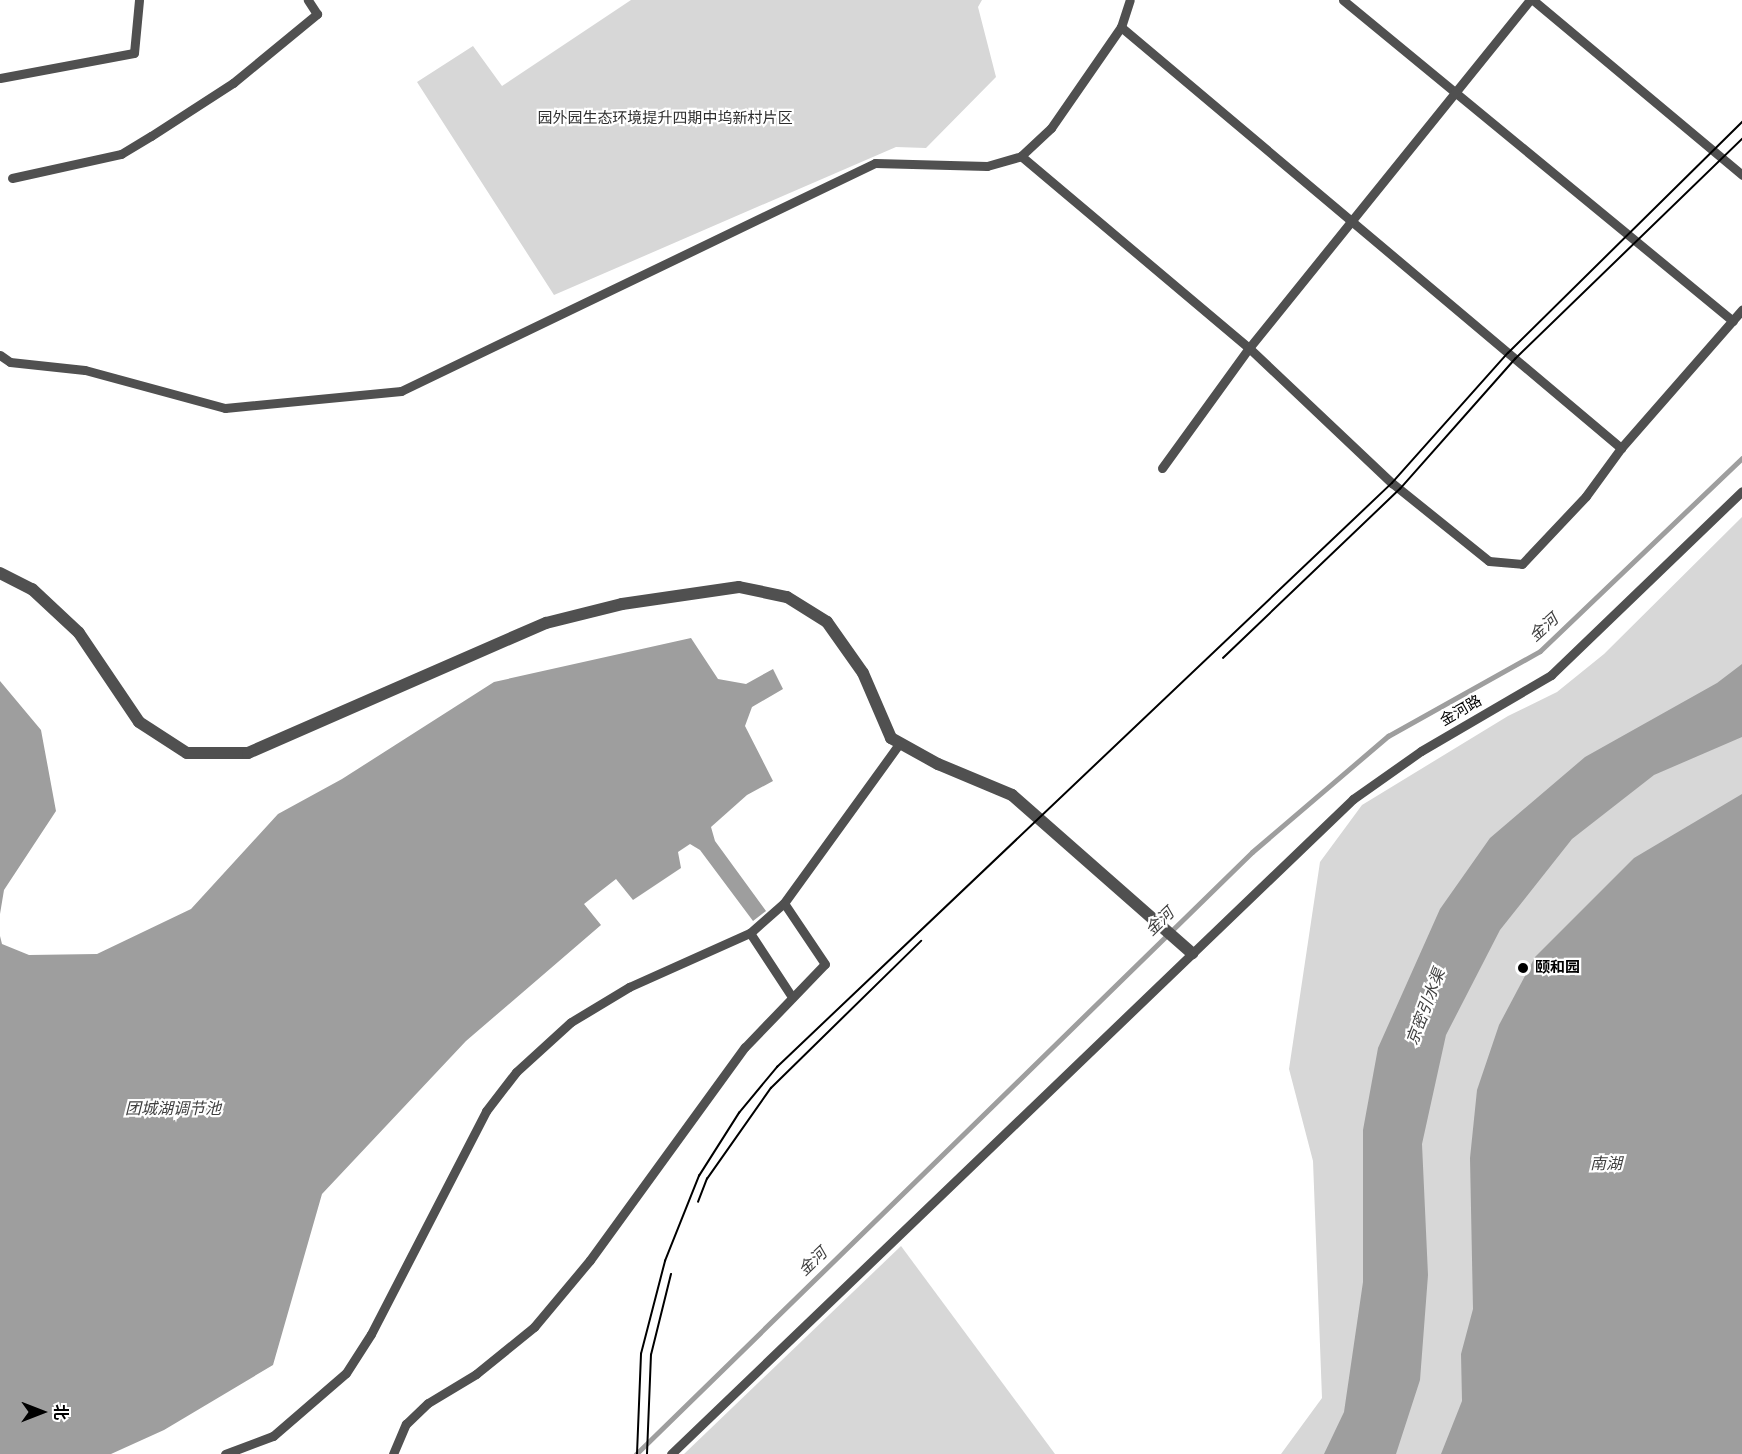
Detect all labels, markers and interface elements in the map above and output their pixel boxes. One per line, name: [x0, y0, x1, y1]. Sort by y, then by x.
park label: 园外园生态环境提升四期中坞新村片区: [538, 110, 792, 128]
water label: 金河: [1526, 610, 1562, 646]
street label: 金河路: [1437, 692, 1485, 730]
water label: 金河: [1142, 904, 1178, 940]
place label: 颐和园: [1535, 959, 1580, 977]
marker: 颐和园: [1516, 961, 1530, 975]
water label: 京密引水渠: [1403, 966, 1449, 1048]
water label: 团城湖调节池: [125, 1099, 221, 1119]
water label: 南湖: [1590, 1154, 1622, 1174]
water label: 金河: [795, 1244, 831, 1280]
north arrow: [12, 1382, 72, 1442]
text: 北: [51, 1404, 70, 1420]

